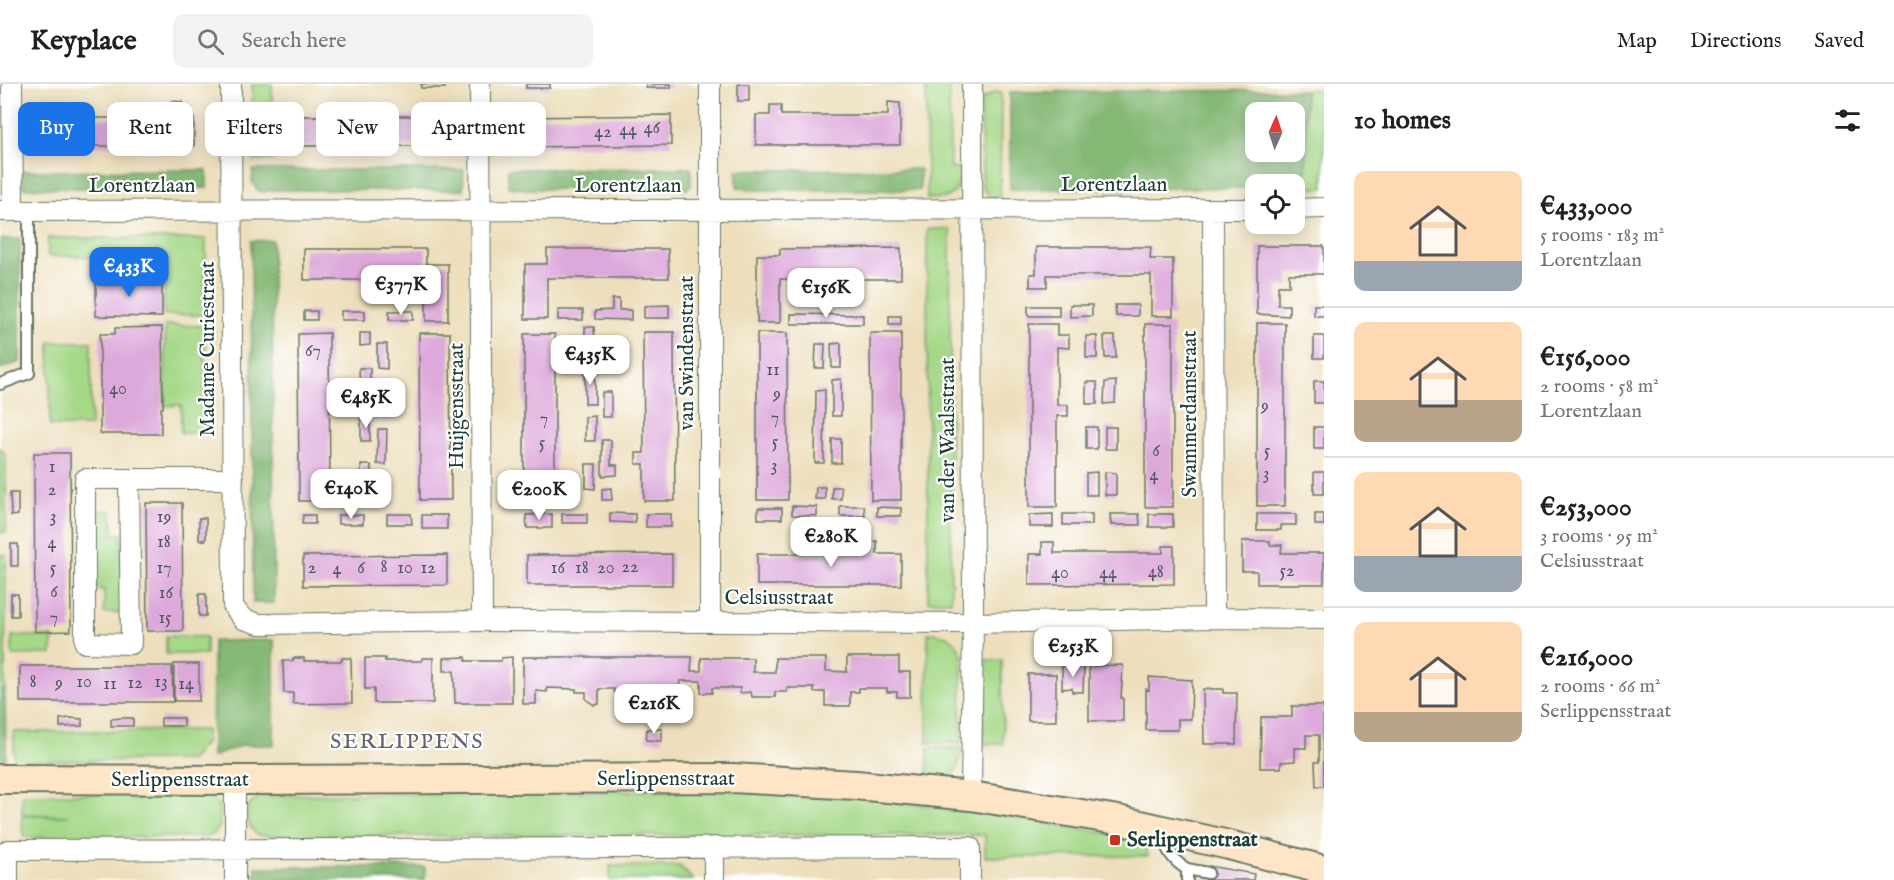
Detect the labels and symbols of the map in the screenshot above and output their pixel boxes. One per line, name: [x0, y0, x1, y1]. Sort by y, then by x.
north arrow: [1245, 102, 1305, 162]
house number: 46: [644, 117, 661, 140]
house number: 44: [619, 119, 637, 142]
house number: 42: [594, 121, 612, 144]
street label: Lorentzlaan: [1061, 172, 1167, 199]
street label: Lorentzlaan: [89, 173, 195, 200]
street label: Lorentzlaan: [575, 173, 681, 200]
pin: €433K: [87, 247, 171, 298]
street label: Madame Curiestraat: [195, 261, 222, 437]
pin: €377K: [359, 265, 443, 316]
pin: €156K: [784, 268, 868, 319]
street label: van Swindenstraat: [674, 276, 701, 430]
street label: Swammerdamstraat: [1177, 330, 1204, 498]
pin: €435K: [548, 335, 632, 386]
house number: 67: [305, 340, 321, 363]
street label: Huijgensstraat: [444, 343, 471, 469]
street label: van der Waalsstraat: [935, 358, 962, 522]
house number: 11: [766, 359, 780, 382]
house number: 40: [109, 378, 127, 401]
pin: €485K: [324, 378, 408, 429]
house number: 9: [772, 383, 781, 406]
house number: 9: [1260, 395, 1269, 418]
house number: 7: [771, 407, 779, 430]
house number: 7: [540, 408, 548, 431]
house number: 5: [772, 431, 779, 454]
house number: 5: [539, 432, 546, 455]
house number: 6: [1152, 440, 1160, 463]
house number: 5: [1264, 440, 1271, 463]
house number: 3: [771, 455, 777, 478]
house number: 1: [49, 456, 55, 479]
house number: 3: [1263, 463, 1269, 486]
house number: 4: [1150, 464, 1159, 487]
pin: €140K: [309, 469, 393, 520]
pin: €200K: [497, 470, 581, 521]
house number: 2: [48, 479, 56, 502]
house number: 3: [50, 506, 56, 529]
house number: 19: [157, 506, 171, 529]
pin: €280K: [789, 517, 873, 568]
house number: 18: [157, 531, 171, 554]
house number: 4: [48, 532, 57, 555]
house number: 8: [380, 556, 388, 579]
house number: 22: [622, 556, 638, 579]
house number: 5: [50, 557, 57, 580]
house number: 17: [156, 557, 172, 580]
house number: 2: [308, 557, 316, 580]
house number: 6: [357, 557, 365, 580]
house number: 10: [397, 557, 413, 580]
house number: 12: [420, 557, 436, 580]
house number: 16: [551, 557, 566, 580]
house number: 18: [575, 557, 589, 580]
house number: 20: [597, 557, 615, 580]
house number: 4: [333, 558, 342, 581]
house number: 52: [1280, 560, 1294, 583]
house number: 48: [1148, 561, 1164, 584]
house number: 40: [1051, 562, 1069, 585]
house number: 44: [1099, 562, 1117, 585]
house number: 6: [50, 581, 58, 604]
house number: 16: [159, 582, 174, 605]
street label: Celsiusstraat: [724, 585, 834, 612]
house number: 7: [50, 607, 58, 630]
house number: 15: [158, 607, 172, 630]
pin: €253K: [1031, 627, 1115, 678]
house number: 8: [29, 671, 37, 694]
house number: 10: [76, 671, 92, 694]
house number: 13: [154, 671, 168, 694]
house number: 9: [54, 672, 63, 695]
house number: 12: [127, 672, 143, 695]
house number: 11: [103, 673, 117, 696]
house number: 14: [178, 673, 194, 696]
pin: €216K: [612, 684, 696, 735]
district label: SERLIPPENS: [330, 728, 484, 756]
street label: Serlippensstraat: [597, 766, 735, 793]
street label: Serlippensstraat: [111, 767, 249, 794]
place label: Serlippenstraat: [1127, 827, 1258, 854]
marker: Serlippenstraat: [1108, 833, 1122, 847]

